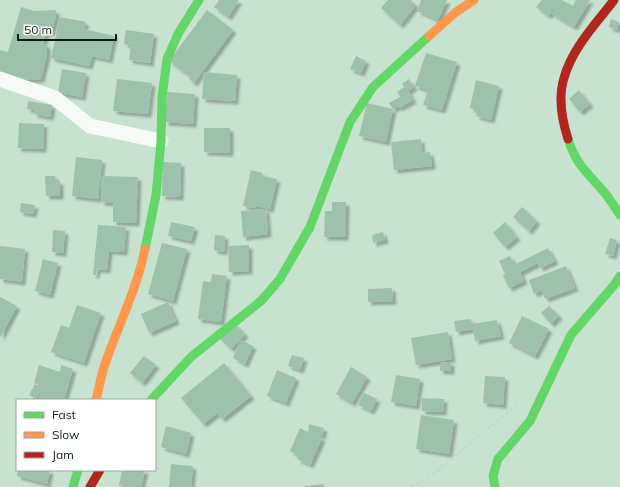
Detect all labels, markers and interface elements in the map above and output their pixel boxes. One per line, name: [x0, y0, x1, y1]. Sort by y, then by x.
scale bar: [18, 16, 116, 42]
text: 50 m: [24, 22, 52, 37]
legend: [16, 399, 156, 471]
text: Fast: [52, 407, 76, 422]
text: Slow: [52, 427, 80, 442]
text: Jam: [52, 447, 74, 462]

